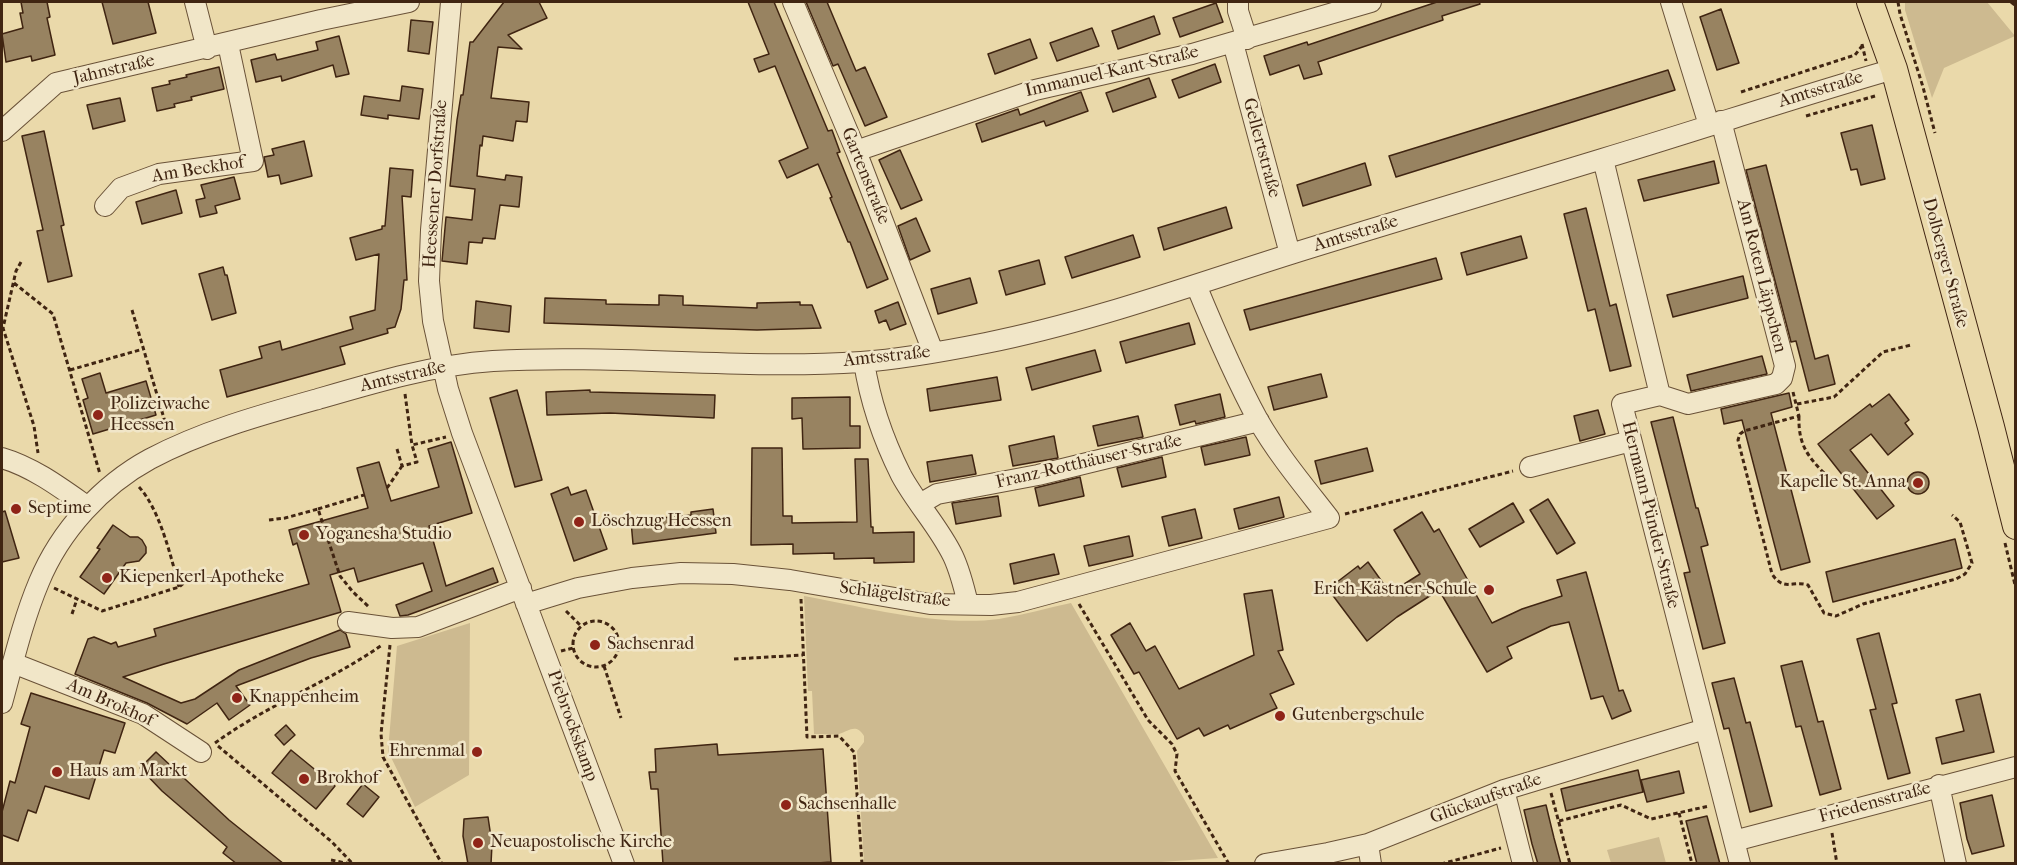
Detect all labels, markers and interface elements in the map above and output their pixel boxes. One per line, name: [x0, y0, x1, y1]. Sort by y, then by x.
street label: Immanuel-Kant-Straße: [1023, 42, 1201, 102]
street label: Jahnstraße: [71, 50, 157, 90]
street label: Amtsstraße: [1776, 67, 1866, 113]
street label: Gellertstraße: [1237, 96, 1285, 200]
street label: Heessener Dorfstraße: [419, 99, 453, 269]
street label: Gartenstraße: [836, 124, 894, 228]
street label: Am Beckhof: [150, 152, 246, 188]
street label: Dolberger Straße: [1917, 195, 1973, 331]
street label: Am Roten Läppchen: [1731, 197, 1791, 355]
street label: Amtsstraße: [1311, 211, 1401, 257]
street label: Amtsstraße: [842, 342, 932, 372]
street label: Amtsstraße: [358, 357, 448, 397]
place label: Polizeiwache Heessen: [110, 394, 210, 436]
marker: Polizeiwache Heessen: [91, 408, 105, 422]
street label: Hermann-Pünder-Straße: [1616, 419, 1684, 611]
street label: Franz-Rotthäuser-Straße: [994, 430, 1184, 494]
place label: Kapelle St. Anna: [1779, 472, 1906, 494]
marker: Kapelle St. Anna: [1911, 476, 1925, 490]
place label: Septime: [28, 498, 92, 520]
marker: Septime: [9, 502, 23, 516]
place label: Löschzug Heessen: [591, 511, 732, 533]
marker: Löschzug Heessen: [572, 515, 586, 529]
place label: Yoganesha Studio: [316, 524, 452, 546]
marker: Yoganesha Studio: [297, 528, 311, 542]
place label: Kiepenkerl-Apotheke: [119, 567, 284, 589]
marker: Kiepenkerl-Apotheke: [100, 571, 114, 585]
street label: Schlägelstraße: [838, 577, 952, 613]
place label: Erich-Kästner-Schule: [1313, 579, 1477, 601]
marker: Erich-Kästner-Schule: [1482, 583, 1496, 597]
place label: Sachsenrad: [607, 634, 694, 656]
marker: Sachsenrad: [588, 638, 602, 652]
street label: Piebrockskamp: [542, 667, 602, 785]
street label: Am Brokhof: [63, 674, 157, 732]
place label: Knappenheim: [249, 687, 359, 709]
marker: Knappenheim: [230, 691, 244, 705]
place label: Gutenbergschule: [1292, 705, 1424, 727]
marker: Gutenbergschule: [1273, 709, 1287, 723]
place label: Ehrenmal: [389, 741, 465, 763]
marker: Ehrenmal: [470, 745, 484, 759]
place label: Haus am Markt: [69, 761, 187, 783]
marker: Haus am Markt: [50, 765, 64, 779]
place label: Brokhof: [316, 768, 378, 790]
street label: Glückaufstraße: [1427, 769, 1545, 829]
marker: Brokhof: [297, 772, 311, 786]
street label: Friedensstraße: [1817, 778, 1933, 828]
place label: Sachsenhalle: [798, 794, 897, 816]
marker: Sachsenhalle: [779, 798, 793, 812]
place label: Neuapostolische Kirche: [490, 832, 672, 854]
marker: Neuapostolische Kirche: [471, 836, 485, 850]

